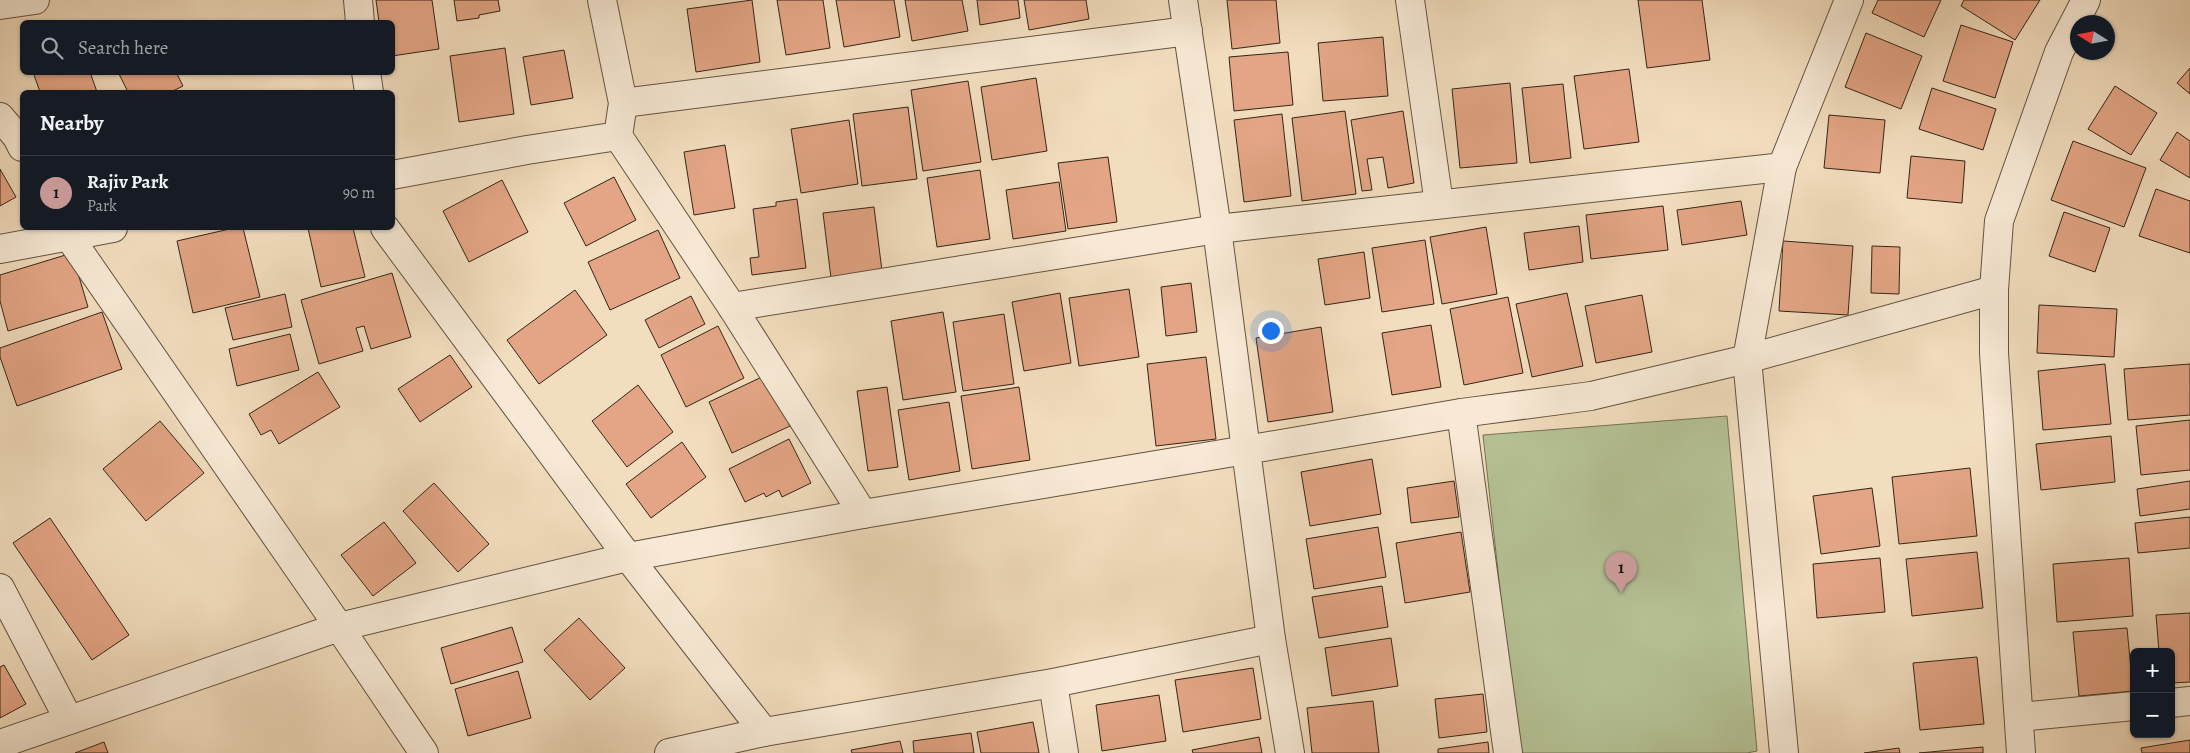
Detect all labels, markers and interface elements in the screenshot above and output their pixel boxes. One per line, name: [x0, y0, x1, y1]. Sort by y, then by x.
north arrow: [2070, 15, 2115, 60]
search box: [20, 20, 395, 75]
icon: search: [38, 34, 66, 62]
text: Search here: [78, 35, 168, 61]
text: Nearby: [40, 109, 103, 137]
text: Rajiv Park: [87, 169, 168, 195]
text: 1: [53, 182, 59, 204]
text: 90 m: [343, 182, 375, 204]
text: Park: [87, 195, 117, 217]
your location: [1258, 318, 1284, 344]
pin: 1: [1605, 552, 1637, 593]
map controls: [2130, 648, 2175, 738]
button: +: [2130, 648, 2175, 693]
button: −: [2130, 693, 2175, 738]

